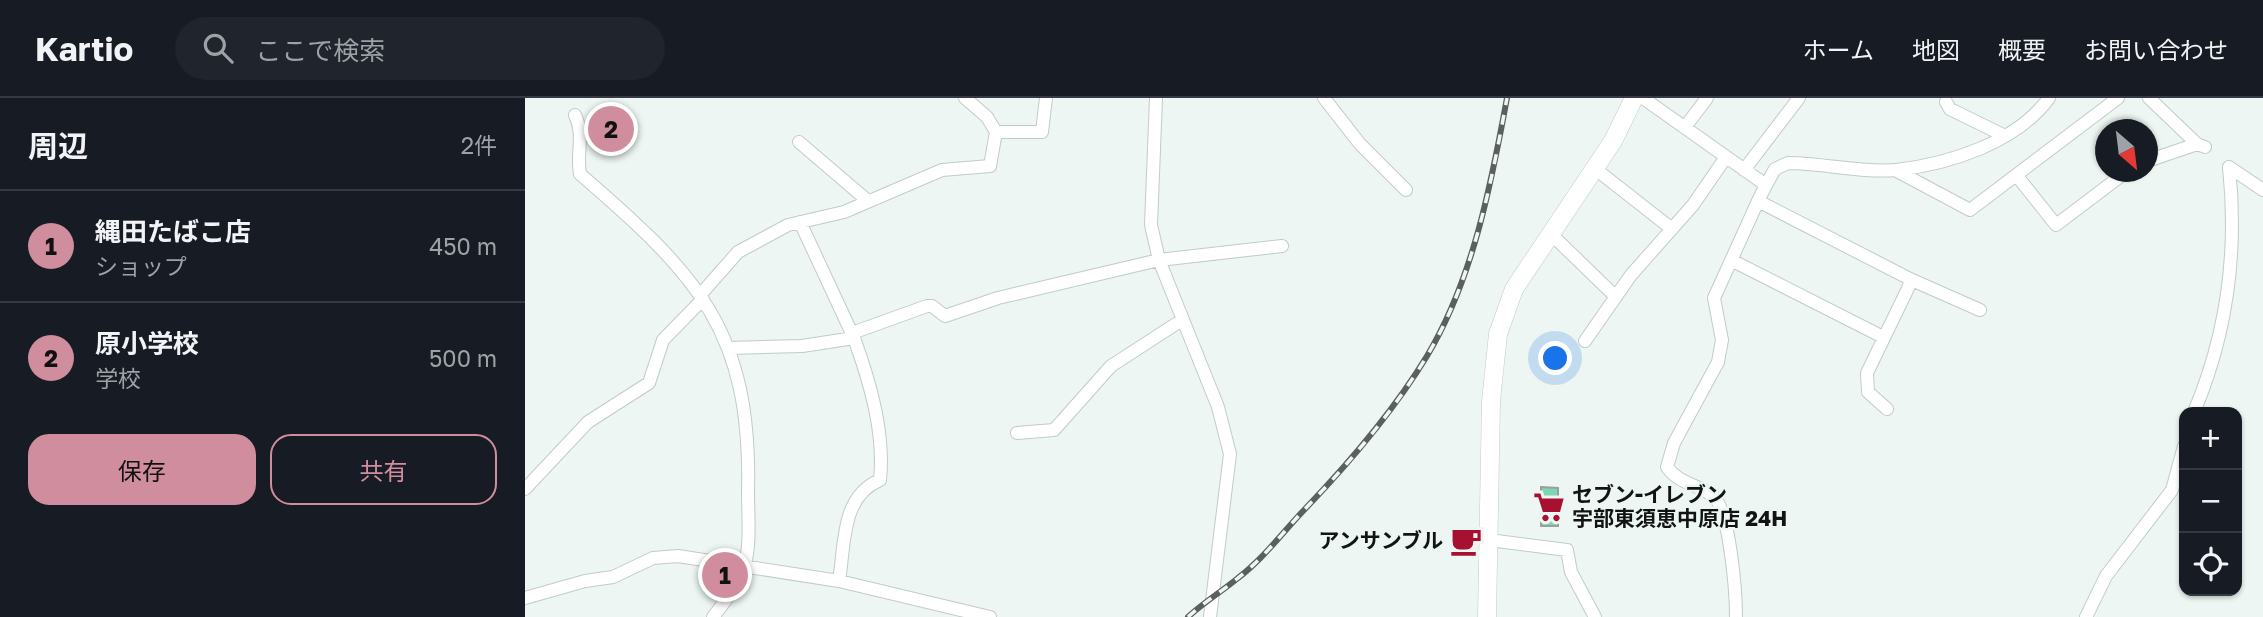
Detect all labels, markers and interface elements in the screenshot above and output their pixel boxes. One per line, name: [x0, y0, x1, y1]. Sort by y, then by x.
search box: [175, 17, 665, 80]
text: Kartio: [35, 29, 133, 68]
icon: search: [199, 29, 237, 67]
text: ここで検索: [255, 35, 385, 66]
text: ホーム: [1803, 35, 1874, 64]
text: 地図: [1912, 35, 1960, 64]
text: 概要: [1998, 35, 2046, 64]
text: お問い合わせ: [2084, 35, 2228, 64]
pin: 2: [588, 103, 634, 155]
north arrow: [2095, 119, 2158, 182]
text: 周辺: [28, 128, 88, 164]
text: 2件: [461, 131, 497, 159]
text: 縄田たばこ店: [95, 216, 251, 247]
text: 1: [45, 232, 57, 260]
text: 450 m: [429, 232, 497, 260]
text: ショップ: [95, 252, 187, 280]
text: 原小学校: [95, 328, 199, 359]
your location: [1538, 341, 1572, 375]
text: 2: [44, 344, 58, 372]
text: 500 m: [429, 344, 497, 372]
text: 学校: [95, 364, 141, 392]
map controls: [2179, 407, 2242, 596]
button: +: [2179, 407, 2242, 470]
button: 保存: [28, 434, 256, 505]
button: 共有: [270, 434, 497, 505]
button: −: [2179, 470, 2242, 533]
place label: セブン-イレブン 宇部東須恵中原店 24H: [1572, 481, 1787, 531]
supermarket icon: セブン-イレブン 宇部東須恵中原店 24H: [1532, 490, 1566, 524]
cafe icon: アンサンブル: [1449, 524, 1483, 558]
place label: アンサンブル: [1318, 527, 1443, 553]
button: locate: [2179, 533, 2242, 596]
pin: 1: [702, 549, 748, 601]

